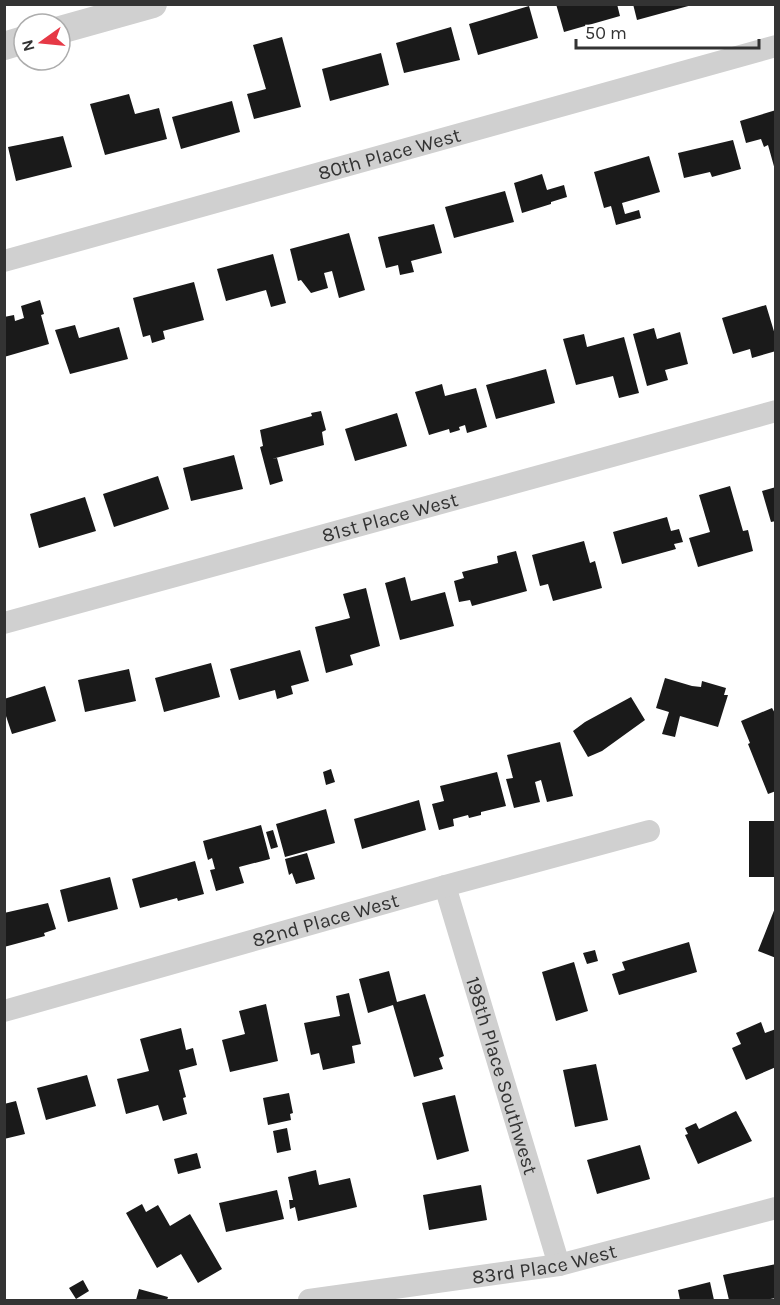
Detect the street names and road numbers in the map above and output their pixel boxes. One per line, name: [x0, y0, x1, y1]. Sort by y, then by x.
street label: 80th Place West: [315, 123, 464, 185]
street label: 81st Place West: [319, 488, 461, 547]
street label: 82nd Place West: [250, 889, 402, 952]
street label: 198th Place Southwest: [461, 974, 542, 1178]
street label: 83rd Place West: [471, 1239, 619, 1289]

